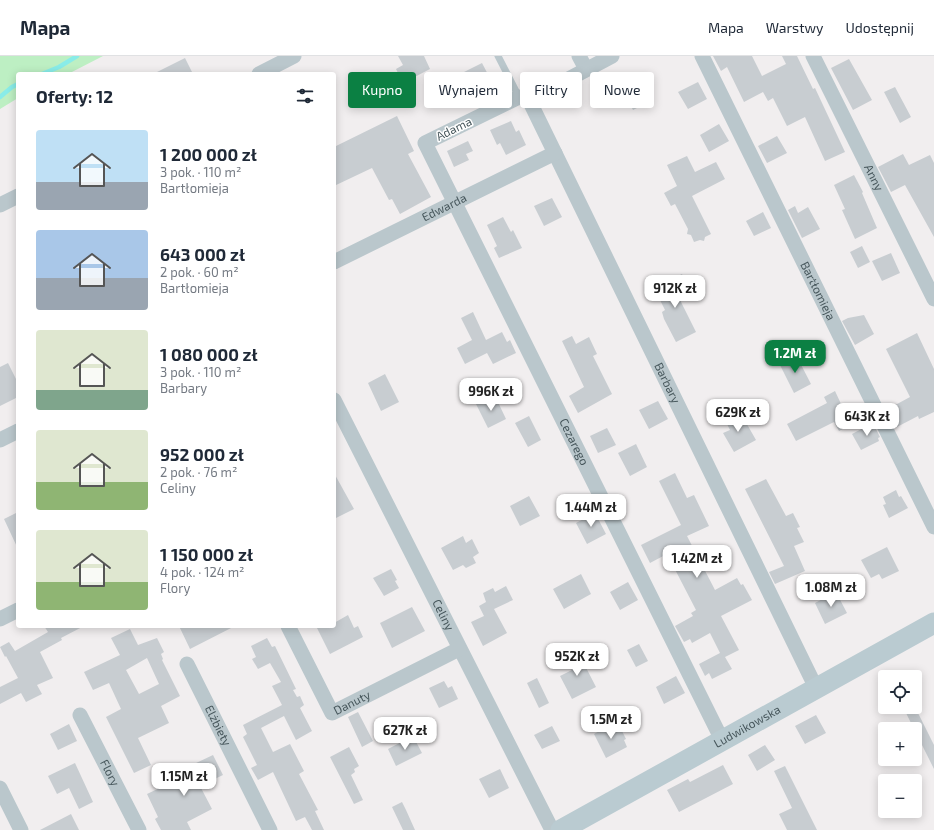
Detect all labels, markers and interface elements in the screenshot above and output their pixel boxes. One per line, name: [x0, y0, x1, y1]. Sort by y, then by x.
text: Mapa: [20, 16, 70, 39]
text: Mapa: [708, 19, 744, 36]
text: Warstwy: [766, 19, 824, 36]
text: Udostępnij: [846, 19, 914, 36]
chip: Kupno: [348, 72, 416, 108]
chip: Wynajem: [424, 72, 512, 108]
chip: Filtry: [520, 72, 582, 108]
chip: Nowe: [590, 72, 654, 108]
icon: filters: [294, 85, 316, 107]
text: Oferty: 12: [36, 86, 113, 106]
street label: Adama: [433, 113, 474, 143]
text: 1 200 000 zł: [160, 144, 257, 164]
icon: home: [68, 146, 116, 194]
street label: Anny: [862, 162, 887, 193]
text: 3 pok. · 110 m²: [160, 164, 241, 180]
text: Bartłomieja: [160, 180, 229, 196]
street label: Edwarda: [419, 190, 469, 224]
text: 643 000 zł: [160, 244, 245, 264]
icon: home: [68, 246, 116, 294]
street label: Bartłomieja: [798, 259, 839, 322]
text: 2 pok. · 60 m²: [160, 264, 239, 280]
pin: 912K zł: [638, 275, 712, 309]
text: Bartłomieja: [160, 280, 229, 296]
text: 912K zł: [653, 280, 697, 296]
pin: 1.2M zł: [758, 340, 832, 374]
text: 1 080 000 zł: [160, 344, 258, 364]
text: 1.2M zł: [774, 345, 816, 361]
icon: home: [68, 346, 116, 394]
street label: Barbary: [652, 360, 684, 406]
text: 3 pok. · 110 m²: [160, 364, 241, 380]
pin: 996K zł: [454, 378, 528, 412]
text: Barbary: [160, 380, 207, 396]
text: 996K zł: [468, 383, 514, 399]
pin: 629K zł: [701, 399, 775, 433]
pin: 643K zł: [830, 403, 904, 437]
text: 629K zł: [715, 404, 761, 420]
text: 643K zł: [844, 408, 890, 424]
street label: Cezarego: [557, 416, 592, 467]
text: 952 000 zł: [160, 444, 244, 464]
icon: home: [68, 446, 116, 494]
text: 2 pok. · 76 m²: [160, 464, 237, 480]
text: Celiny: [160, 480, 196, 496]
pin: 1.44M zł: [550, 494, 632, 528]
text: 1.44M zł: [565, 499, 617, 515]
text: 1 150 000 zł: [160, 544, 253, 564]
pin: 1.42M zł: [656, 545, 738, 579]
icon: home: [68, 546, 116, 594]
text: 1.42M zł: [672, 550, 722, 566]
text: 4 pok. · 124 m²: [160, 564, 244, 580]
pin: 1.08M zł: [790, 574, 872, 608]
text: 1.08M zł: [805, 579, 857, 595]
text: Flory: [160, 580, 190, 596]
street label: Celiny: [430, 597, 458, 633]
pin: 952K zł: [540, 643, 614, 677]
text: 952K zł: [555, 648, 599, 664]
map controls: [878, 670, 922, 818]
button: locate: [878, 670, 922, 714]
street label: Danuty: [331, 687, 373, 717]
street label: Ludwikowska: [711, 702, 783, 750]
street label: Elżbiety: [203, 703, 235, 748]
pin: 1.5M zł: [574, 706, 648, 740]
text: 1.5M zł: [590, 711, 632, 727]
pin: 627K zł: [368, 717, 442, 751]
text: 627K zł: [383, 722, 427, 738]
button: +: [878, 722, 922, 766]
street label: Flory: [98, 757, 123, 789]
pin: 1.15M zł: [143, 763, 225, 797]
text: 1.15M zł: [160, 768, 208, 784]
button: −: [878, 774, 922, 818]

